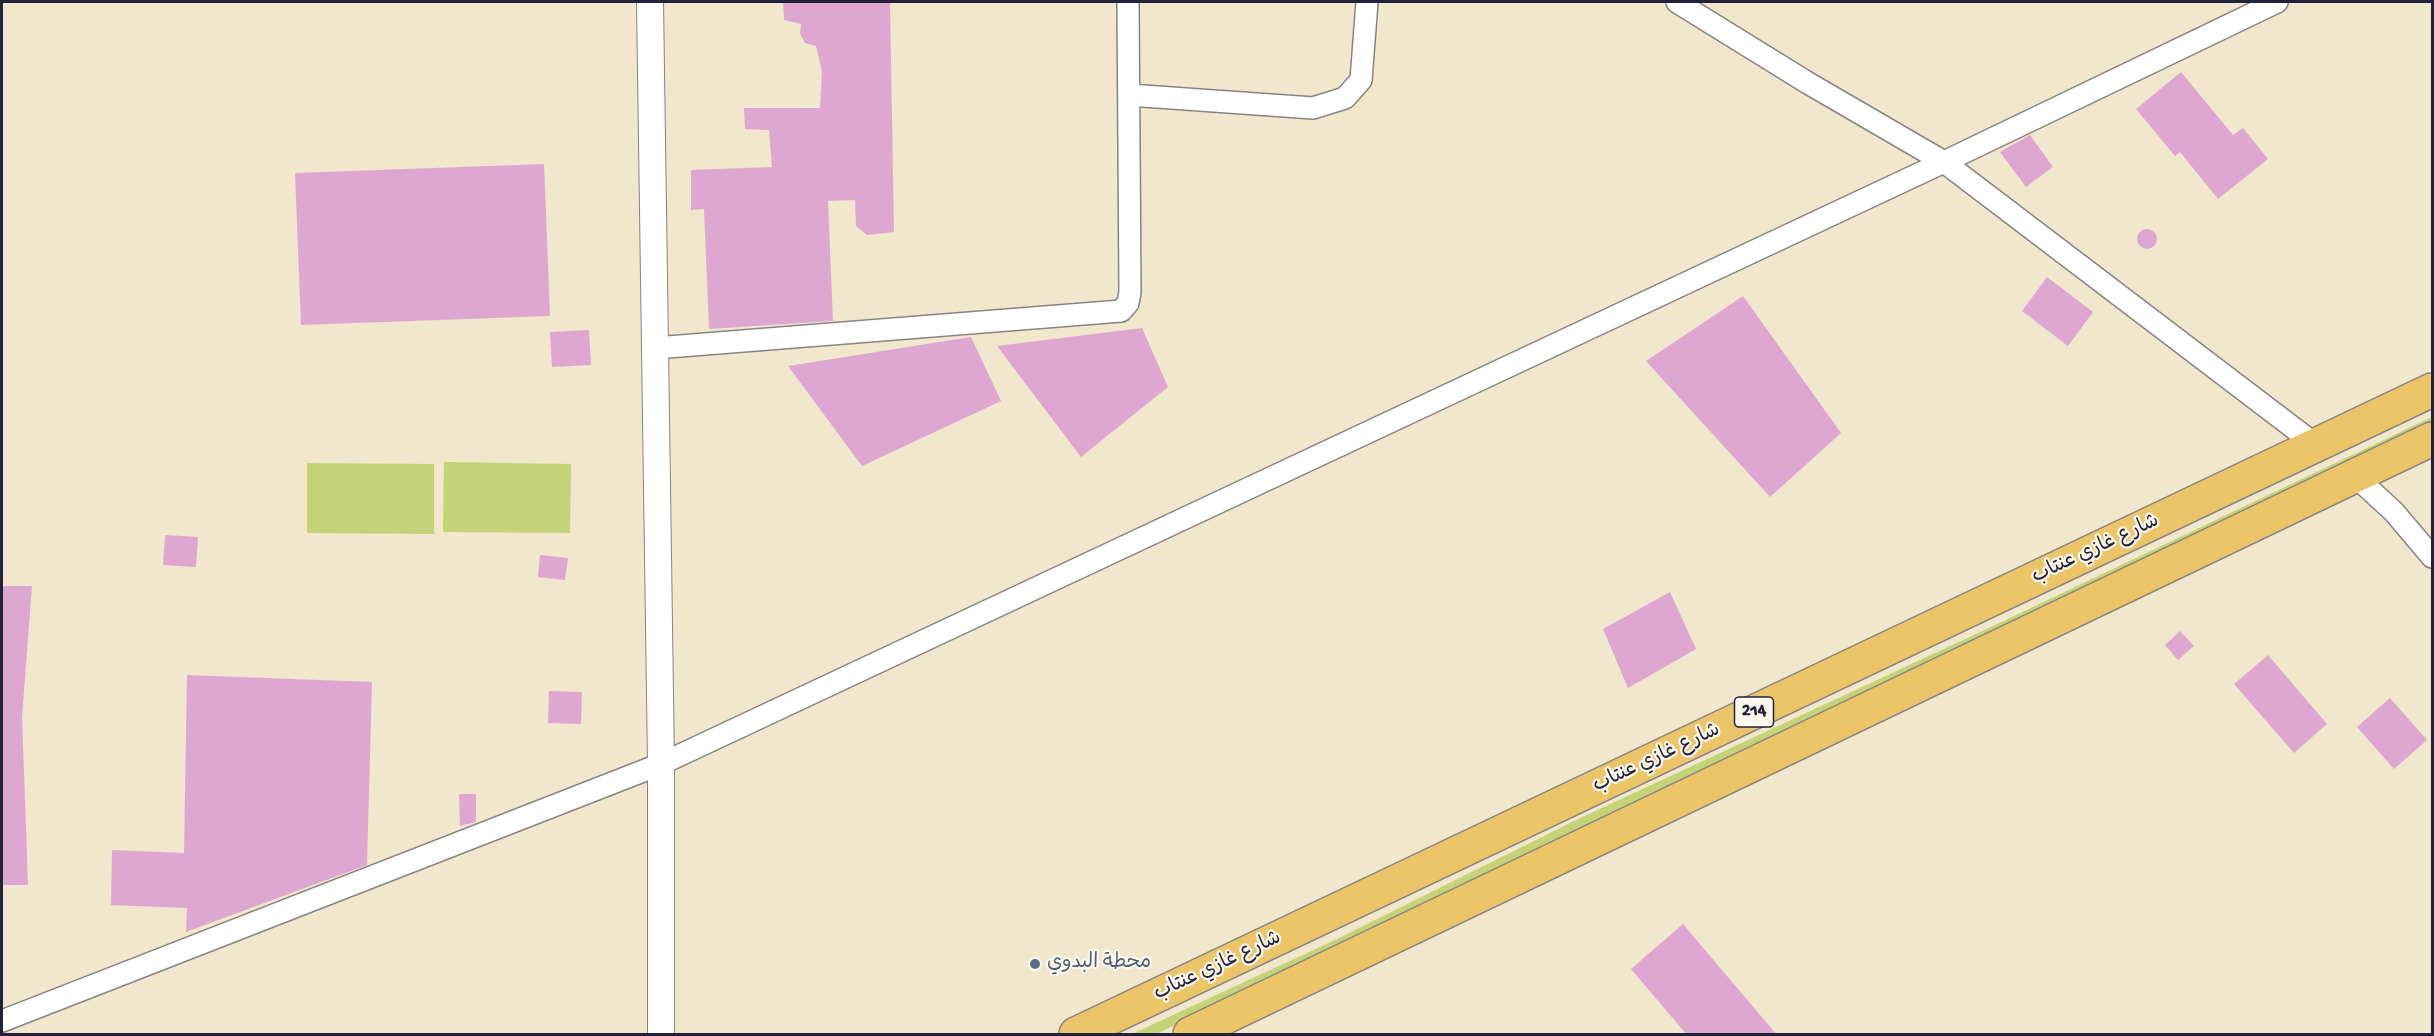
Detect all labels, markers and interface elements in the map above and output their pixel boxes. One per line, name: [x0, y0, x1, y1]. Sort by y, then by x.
street label: شارع غازي عنتاب: [2029, 510, 2163, 590]
road number: 214: [1734, 697, 1774, 727]
street label: شارع غازي عنتاب: [1590, 719, 1724, 799]
street label: شارع غازي عنتاب: [1151, 927, 1285, 1007]
place label: محطة البدوي: [1047, 952, 1151, 976]
marker: محطة البدوي: [1028, 957, 1042, 971]

